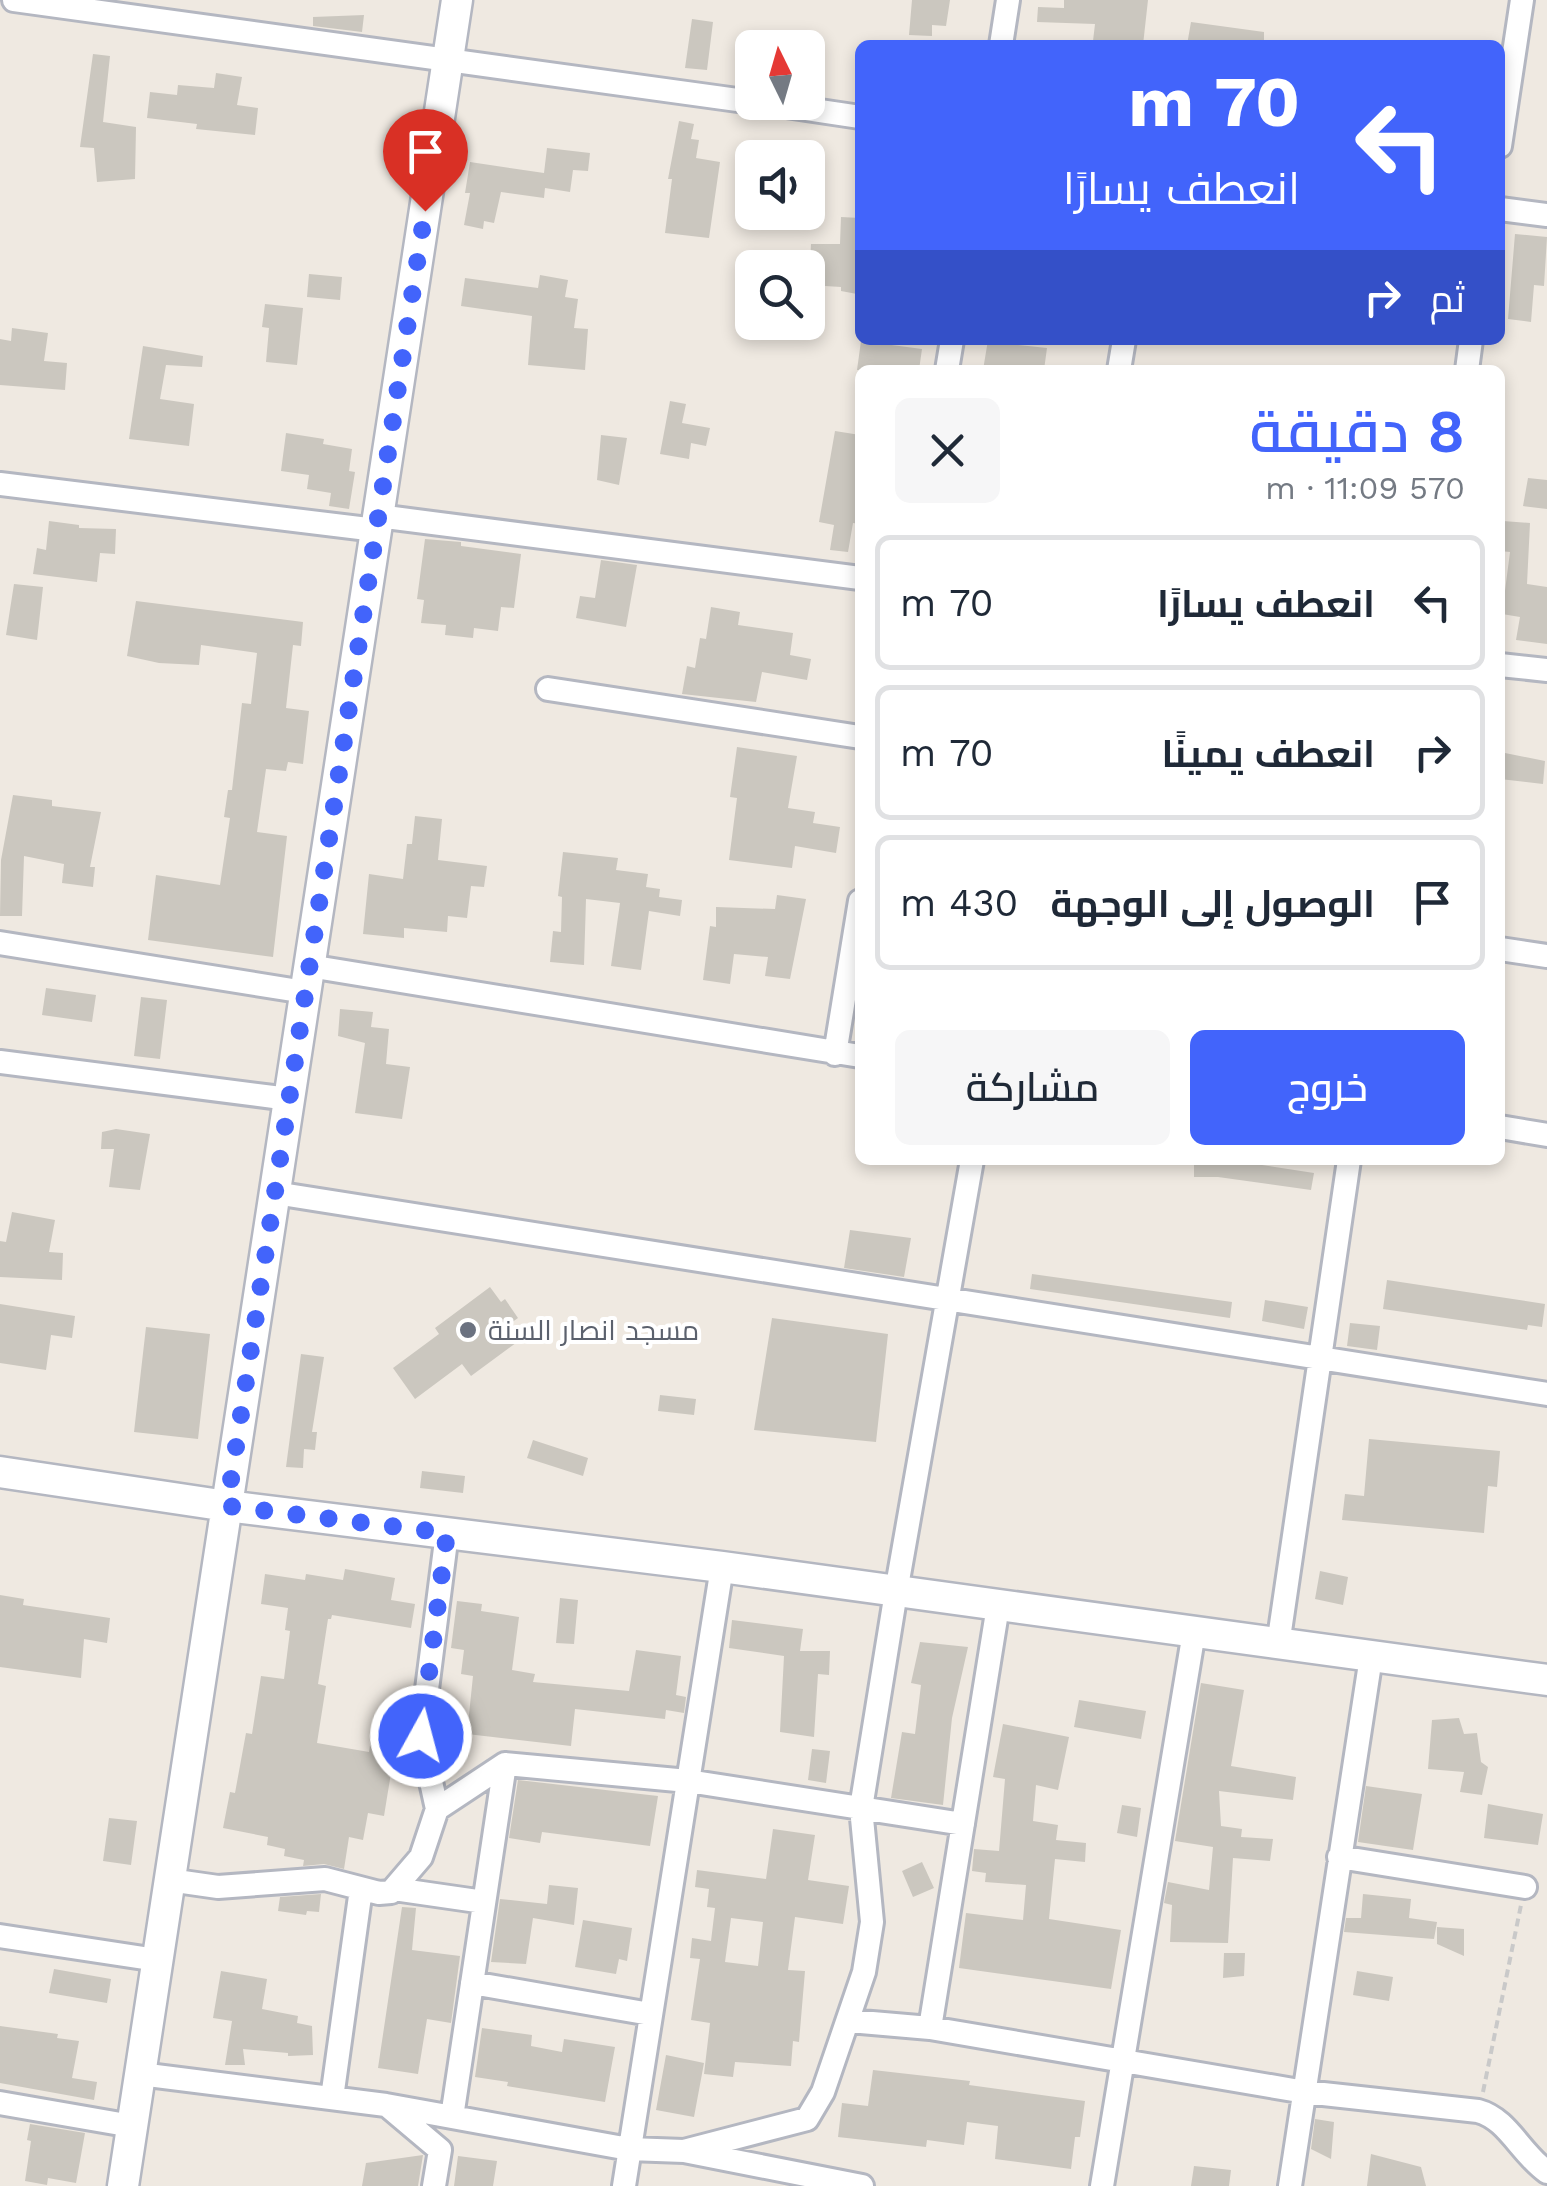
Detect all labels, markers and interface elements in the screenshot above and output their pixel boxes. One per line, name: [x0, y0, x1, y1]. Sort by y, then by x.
north arrow: [735, 30, 825, 120]
map controls: [735, 30, 825, 340]
text: 70 m: [1128, 61, 1300, 143]
icon: left: [1335, 80, 1465, 210]
pin: [383, 109, 468, 212]
icon: arrive: [398, 124, 453, 179]
button: sound: [735, 140, 825, 230]
text: انعطف يسارًا: [1063, 162, 1300, 215]
button: search: [735, 250, 825, 340]
icon: right: [1355, 270, 1410, 325]
text: ثم: [1430, 277, 1465, 321]
text: 8 دقيقة: [1249, 396, 1465, 467]
button: close: [895, 398, 1000, 503]
text: 570 m · 11:09: [1265, 469, 1465, 507]
icon: left: [1405, 575, 1460, 630]
text: 70 m: [900, 581, 993, 625]
text: انعطف يسارًا: [1157, 582, 1375, 626]
icon: right: [1405, 725, 1460, 780]
text: 70 m: [900, 731, 993, 775]
text: انعطف يمينًا: [1162, 732, 1375, 776]
icon: arrive: [1405, 875, 1460, 930]
text: 430 m: [900, 881, 1018, 925]
text: الوصول إلى الوجهة: [1051, 882, 1375, 926]
button: مشاركة: [895, 1030, 1170, 1145]
button: خروج: [1190, 1030, 1465, 1145]
place label: مسجد انصار السنة: [488, 1314, 699, 1347]
marker: مسجد انصار السنة: [457, 1319, 479, 1341]
position arrow: [369, 1684, 473, 1788]

